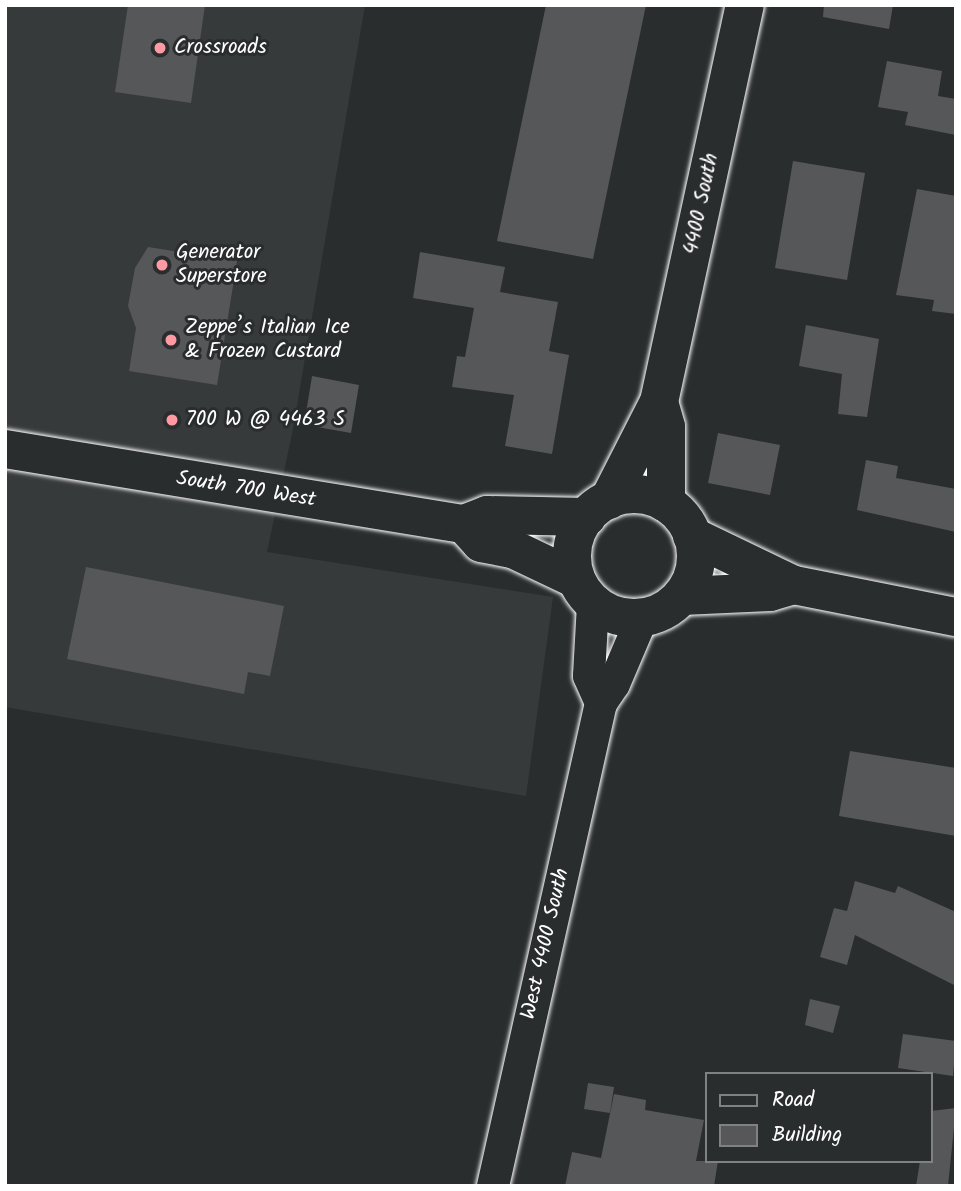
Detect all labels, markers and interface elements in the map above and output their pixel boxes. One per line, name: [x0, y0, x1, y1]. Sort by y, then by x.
place label: Crossroads: [174, 35, 267, 61]
marker: Crossroads: [152, 40, 168, 56]
street label: 4400 South: [679, 151, 725, 257]
place label: Generator Superstore: [176, 240, 267, 290]
marker: Generator Superstore: [154, 257, 170, 273]
place label: Zeppe’s Italian Ice & Frozen Custard: [185, 315, 350, 365]
marker: Zeppe’s Italian Ice & Frozen Custard: [163, 332, 179, 348]
place label: 700 W @ 4463 S: [186, 407, 345, 433]
marker: 700 W @ 4463 S: [164, 412, 180, 428]
street label: South 700 West: [175, 467, 317, 513]
street label: West 4400 South: [516, 866, 576, 1022]
legend: [706, 1072, 933, 1163]
text: Road: [772, 1084, 814, 1117]
text: Building: [772, 1119, 842, 1152]

